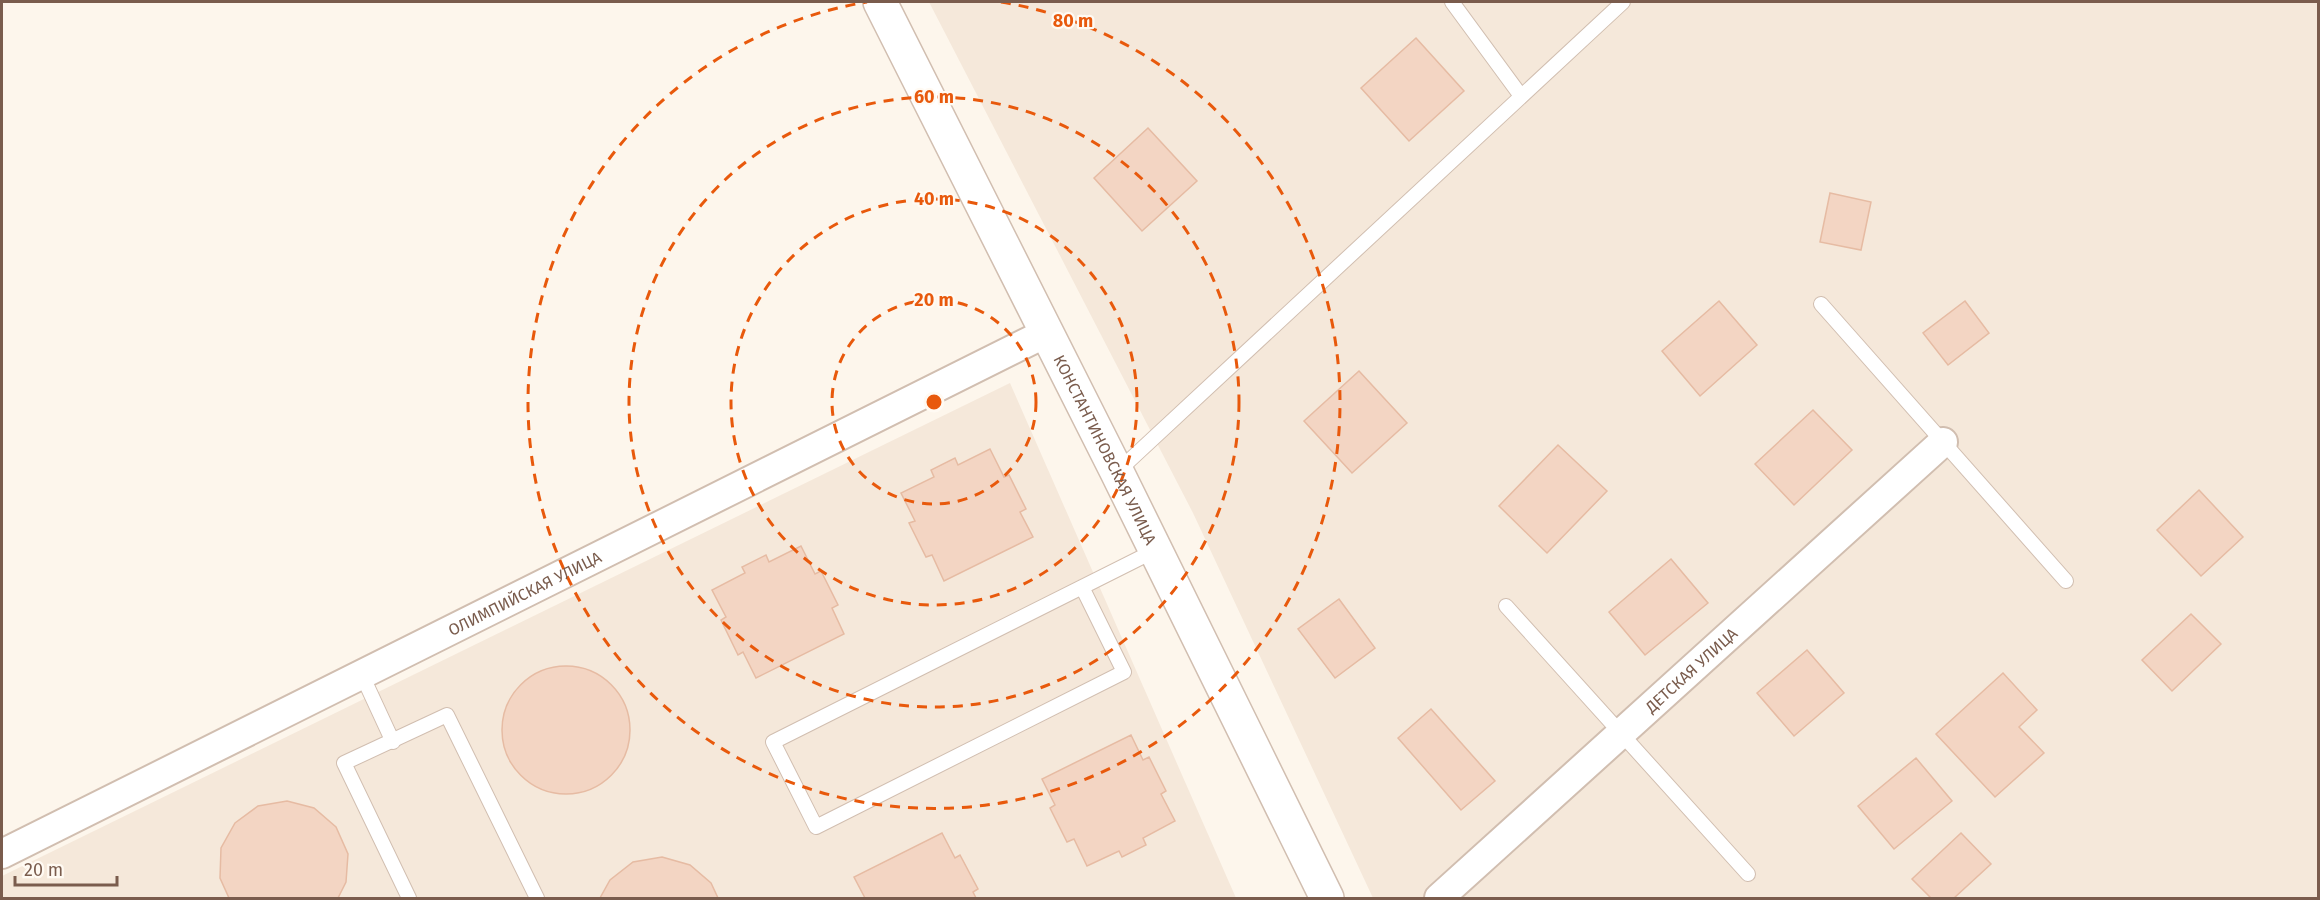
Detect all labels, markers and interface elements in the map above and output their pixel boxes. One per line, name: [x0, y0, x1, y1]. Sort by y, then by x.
text: 80 m: [1053, 10, 1093, 32]
text: 60 m: [914, 86, 954, 108]
text: 40 m: [914, 188, 954, 210]
text: 20 m: [914, 289, 954, 311]
street label: КОНСТАНТИНОВСКАЯ УЛИЦА: [1049, 352, 1161, 548]
centre of rings: [924, 392, 944, 412]
street label: ОЛИМПИЙСКАЯ УЛИЦА: [445, 547, 605, 640]
street label: ДЕТСКАЯ УЛИЦА: [1641, 623, 1742, 717]
scale bar: [15, 849, 117, 887]
text: 20 m: [24, 859, 63, 881]

